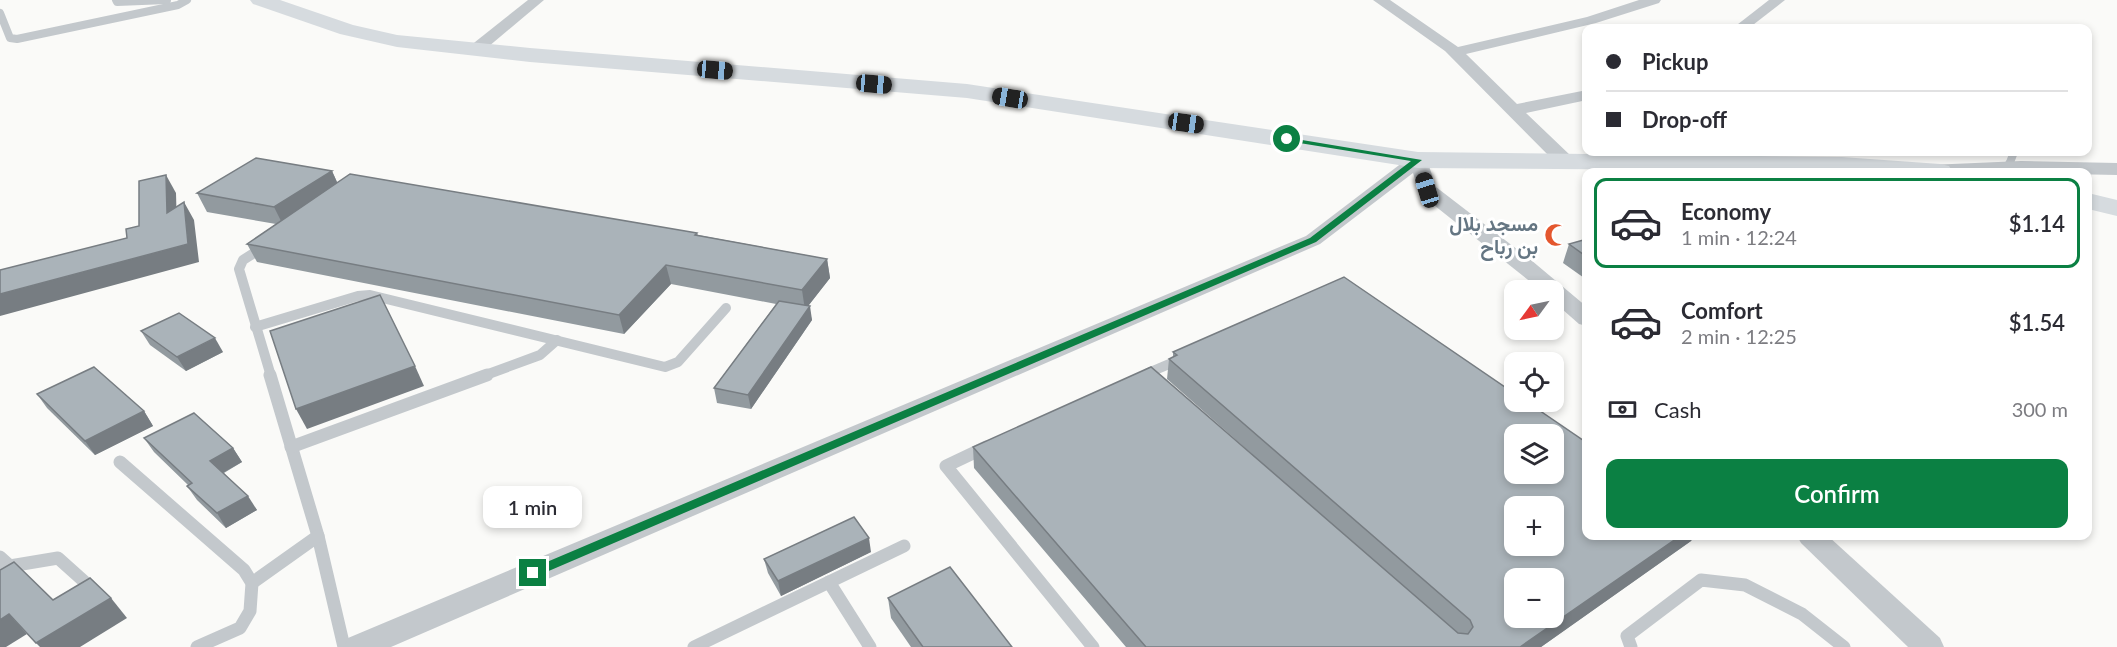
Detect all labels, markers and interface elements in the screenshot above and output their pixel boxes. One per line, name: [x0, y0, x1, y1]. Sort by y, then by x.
text: Pickup: [1642, 48, 1708, 75]
car: [696, 59, 734, 81]
car: [855, 73, 893, 95]
car: [991, 86, 1029, 110]
text: Drop-off: [1642, 106, 1727, 133]
car: [1167, 112, 1205, 134]
route start: [1273, 125, 1300, 152]
car: [1413, 170, 1441, 210]
icon: car: [1609, 196, 1663, 250]
text: Economy: [1681, 198, 1771, 225]
text: $1.14: [2009, 210, 2065, 237]
place label: مسجد بلال بن رباح: [1449, 211, 1538, 261]
mosque icon: مسجد بلال بن رباح: [1543, 222, 1569, 248]
text: 1 min · 12:24: [1681, 225, 1797, 249]
north arrow: [1504, 280, 1564, 340]
map controls: [1504, 280, 1564, 628]
icon: car: [1609, 295, 1663, 349]
text: Comfort: [1681, 297, 1763, 324]
text: $1.54: [2009, 309, 2065, 336]
text: 2 min · 12:25: [1681, 324, 1797, 348]
button: locate: [1504, 352, 1564, 412]
icon: cash: [1606, 393, 1639, 426]
text: Cash: [1654, 396, 1701, 423]
text: 300 m: [2012, 397, 2068, 421]
button: layers: [1504, 424, 1564, 484]
button: Confirm: [1606, 459, 2068, 528]
callout: 1 min: [484, 486, 582, 528]
text: 1 min: [508, 495, 557, 519]
button: +: [1504, 496, 1564, 556]
route end: [519, 559, 546, 586]
button: −: [1504, 568, 1564, 628]

